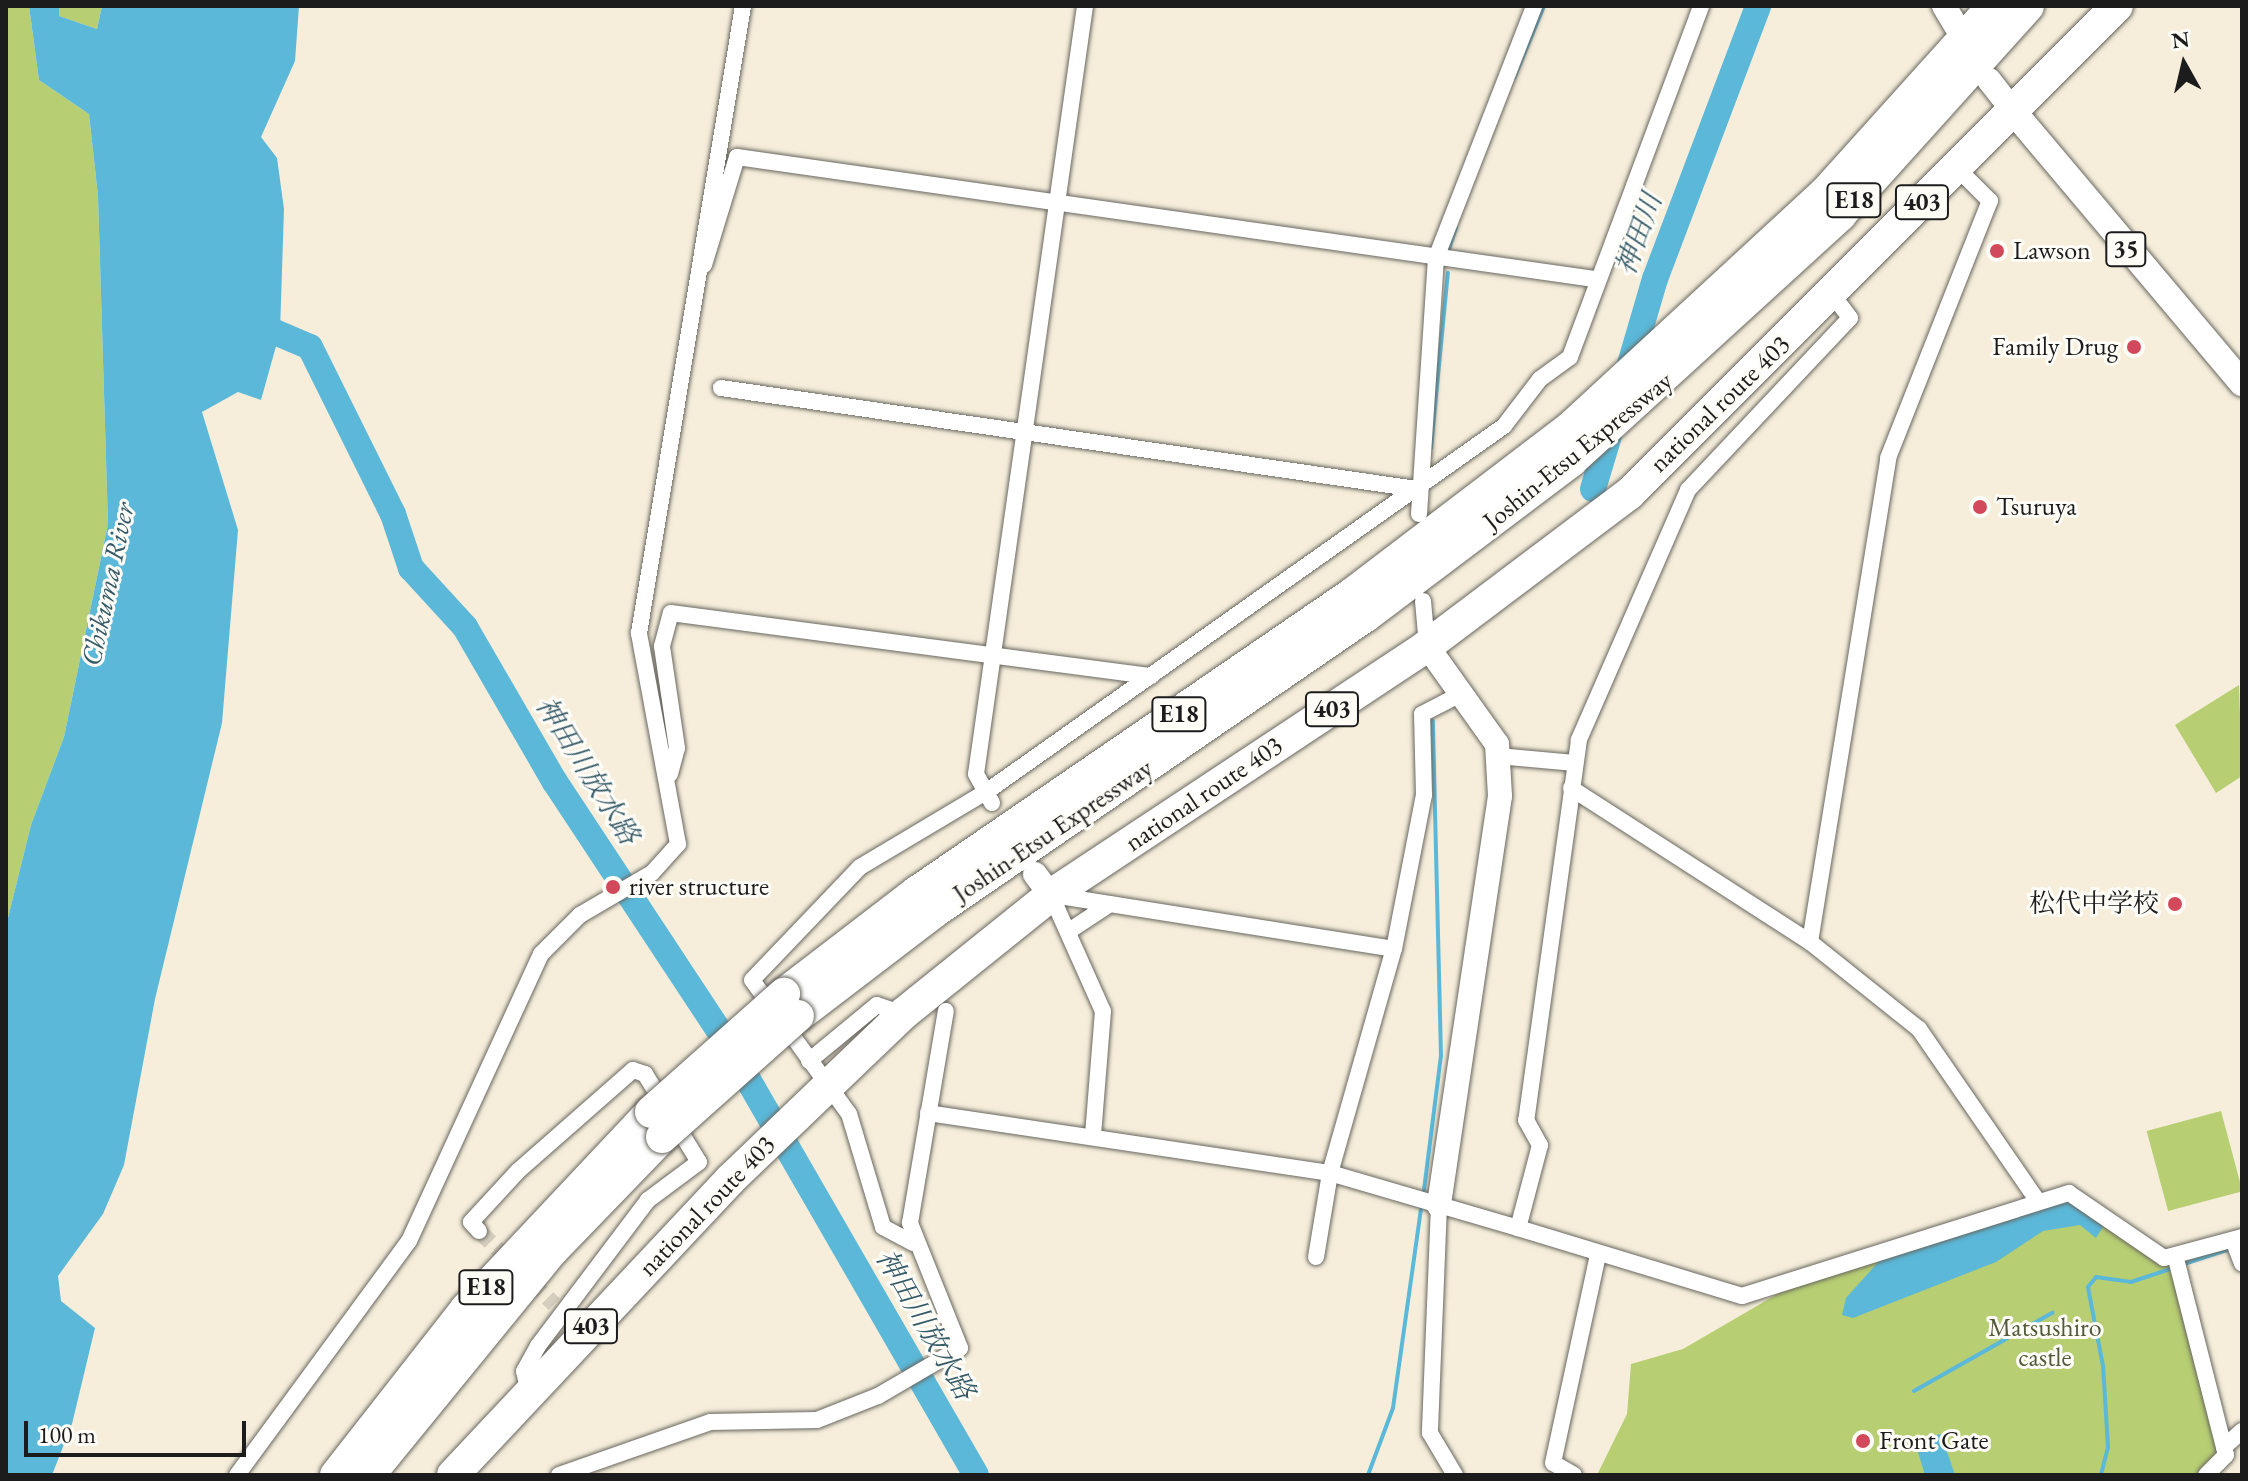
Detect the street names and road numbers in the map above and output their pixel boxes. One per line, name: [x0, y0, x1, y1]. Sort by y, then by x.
road number: E18: [1826, 180, 1882, 220]
road number: 403: [1894, 182, 1950, 222]
road number: 35: [2104, 229, 2148, 269]
street label: national route 403: [1643, 329, 1797, 479]
street label: Joshin-Etsu Expressway: [1477, 365, 1679, 537]
road number: 403: [1304, 689, 1360, 729]
road number: E18: [1151, 694, 1207, 734]
street label: national route 403: [1119, 730, 1289, 858]
street label: Joshin-Etsu Expressway: [947, 753, 1159, 909]
street label: national route 403: [632, 1129, 782, 1283]
road number: E18: [458, 1267, 514, 1307]
road number: 403: [563, 1306, 619, 1346]

